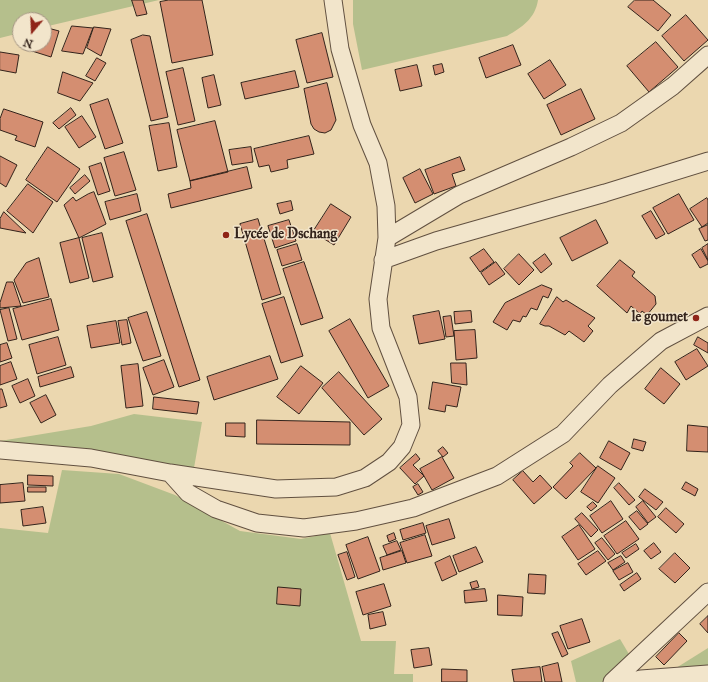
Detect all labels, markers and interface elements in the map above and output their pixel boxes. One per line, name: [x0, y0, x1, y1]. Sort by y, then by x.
north arrow: [12, 12, 52, 52]
text: N: [22, 35, 35, 51]
place label: Lycée de Dschang: [234, 227, 337, 243]
marker: Lycée de Dschang: [221, 230, 231, 240]
place label: le goumet: [632, 310, 688, 326]
marker: le goumet: [691, 313, 701, 323]

